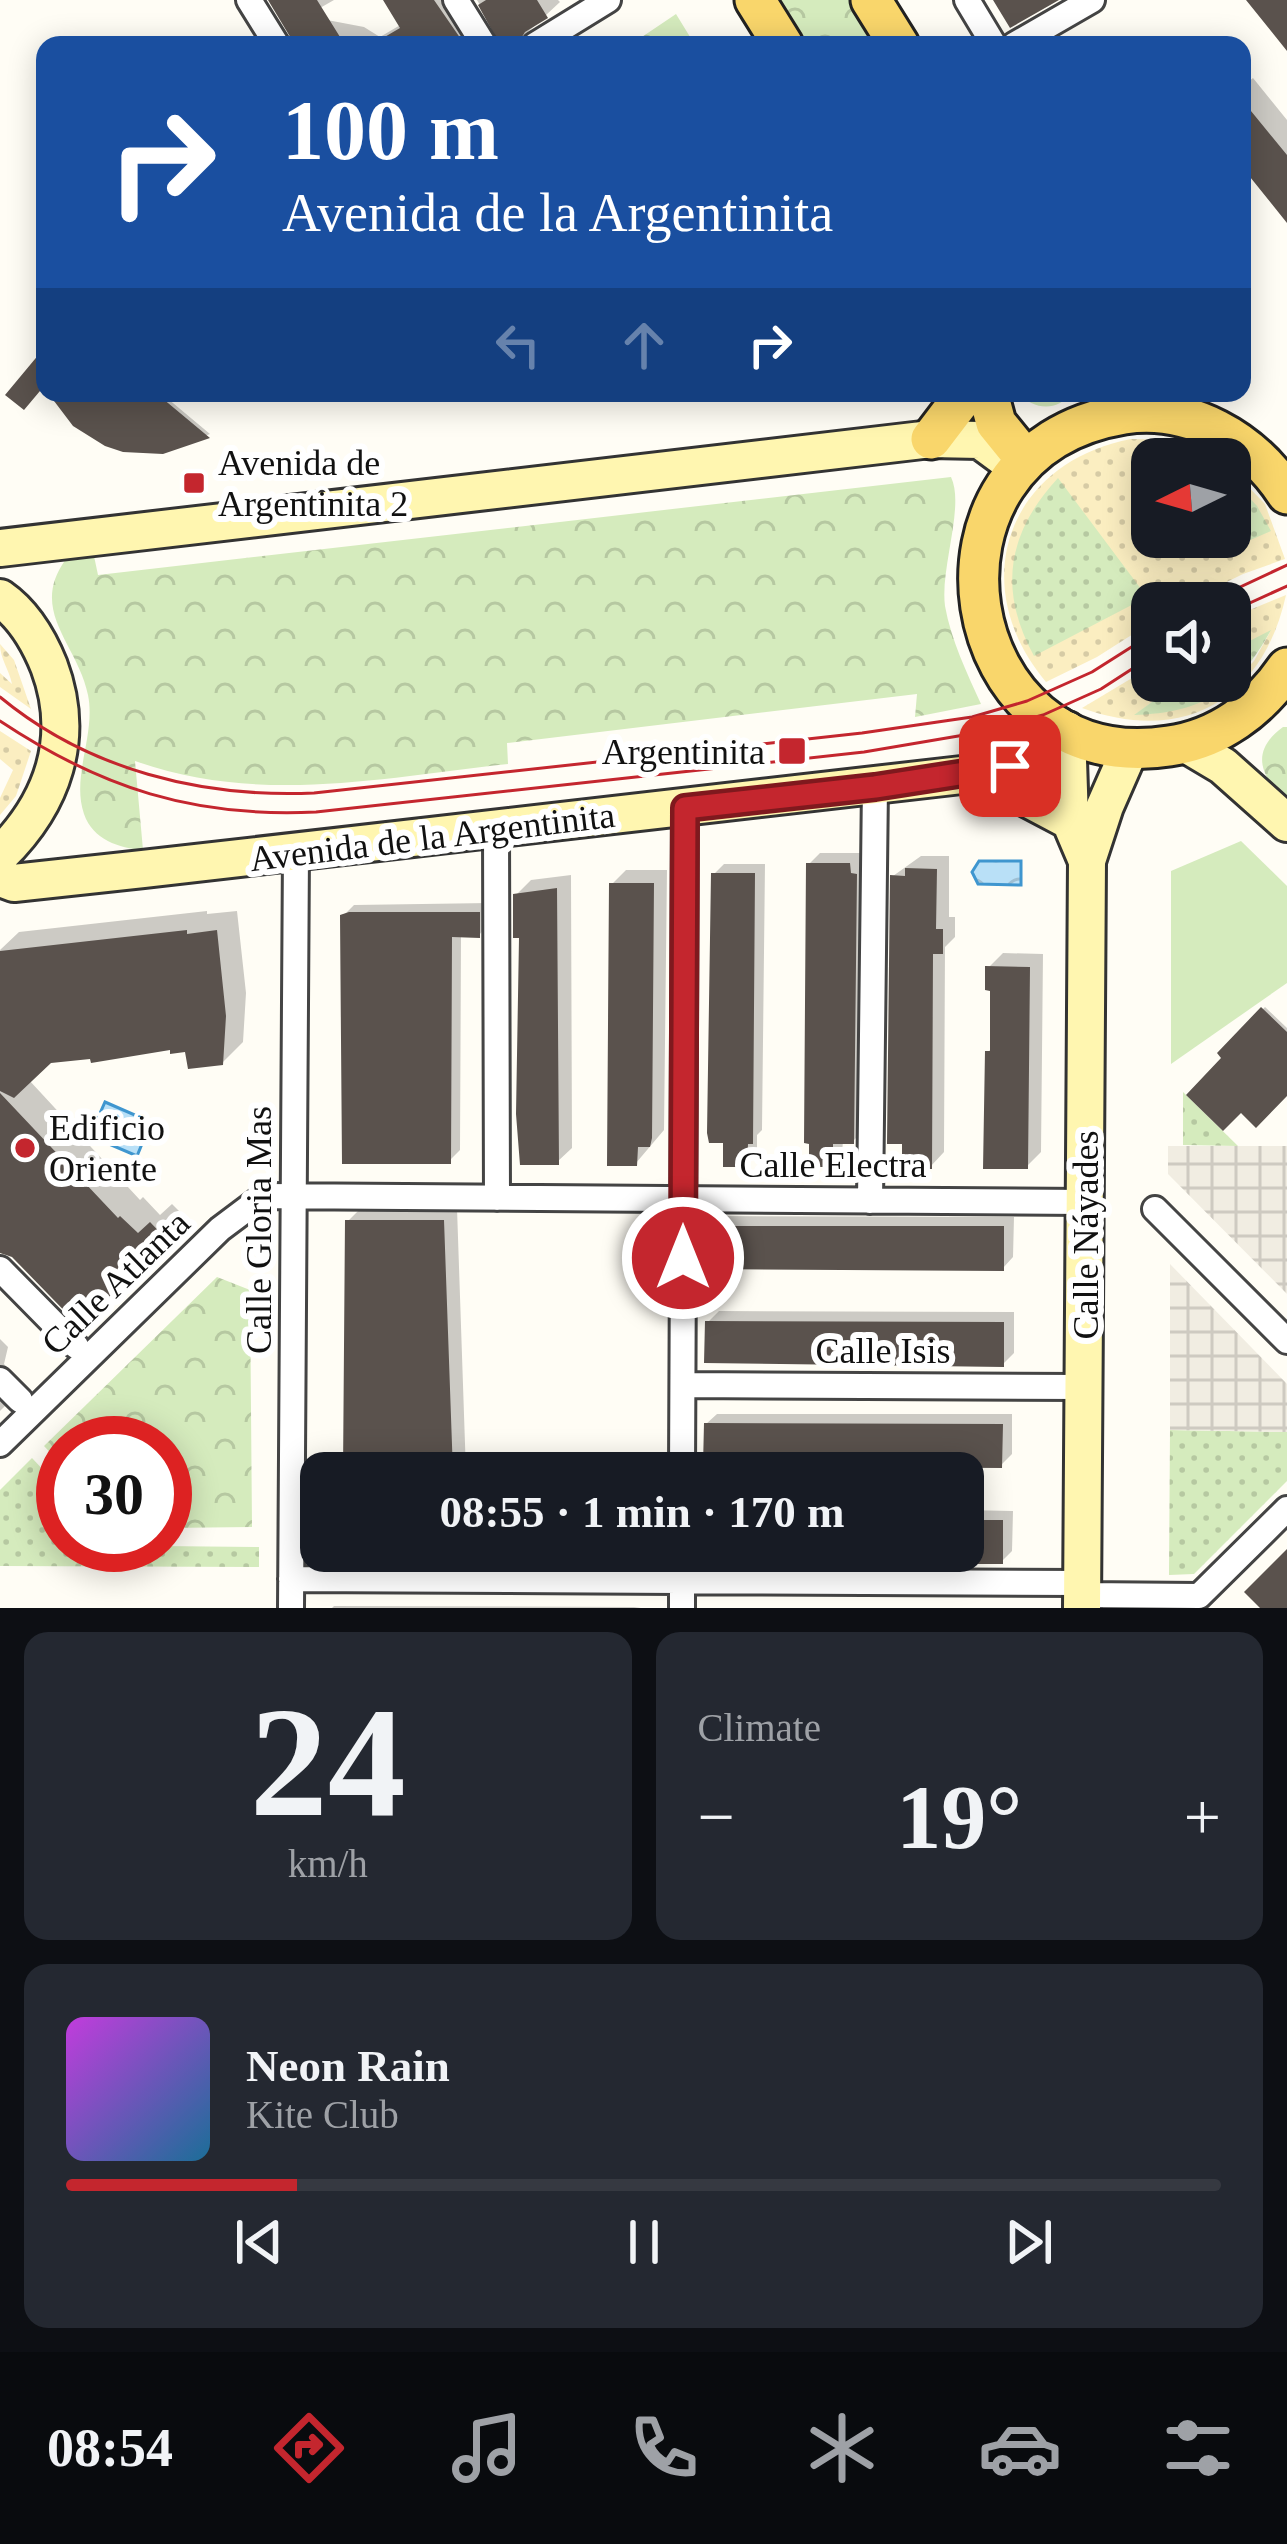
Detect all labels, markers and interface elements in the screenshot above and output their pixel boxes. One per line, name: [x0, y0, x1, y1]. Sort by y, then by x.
icon: right: [84, 84, 240, 240]
text: 100 m: [282, 84, 499, 177]
text: Avenida de la Argentinita: [282, 183, 833, 243]
icon: left: [485, 312, 551, 378]
icon: ahead: [611, 312, 677, 378]
icon: right: [737, 312, 803, 378]
north arrow: [1131, 438, 1251, 558]
map controls: [1131, 438, 1251, 702]
place label: Avenida de Argentinita 2: [218, 443, 408, 524]
marker: Avenida de Argentinita 2: [181, 470, 207, 496]
button: sound: [1131, 582, 1251, 702]
pin: [959, 715, 1061, 817]
place label: Argentinita: [602, 732, 765, 772]
icon: arrive: [977, 733, 1043, 799]
marker: Argentinita: [776, 735, 808, 767]
street label: Avenida de la Argentinita: [247, 795, 617, 879]
street label: Calle Gloria Mas: [239, 1106, 279, 1354]
place label: Edificio Oriente: [49, 1108, 165, 1189]
street label: Calle Náyades: [1066, 1131, 1106, 1339]
marker: Edificio Oriente: [12, 1135, 38, 1161]
street label: Calle Electra: [740, 1145, 926, 1185]
position arrow: [620, 1195, 746, 1321]
street label: Calle Atlanta: [34, 1203, 198, 1363]
street label: Calle Isis: [816, 1331, 950, 1371]
speed limit sign: 30: [36, 1416, 192, 1572]
text: 08:55 · 1 min · 170 m: [440, 1487, 845, 1537]
text: 24: [250, 1676, 406, 1849]
text: Climate: [698, 1706, 821, 1749]
text: 19°: [896, 1768, 1022, 1867]
text: −: [698, 1780, 735, 1853]
text: +: [1184, 1780, 1221, 1853]
text: km/h: [288, 1842, 368, 1885]
text: Neon Rain: [246, 2041, 450, 2091]
text: Kite Club: [246, 2093, 399, 2136]
icon: previous: [226, 2209, 292, 2275]
icon: pause: [611, 2209, 677, 2275]
icon: next: [996, 2209, 1062, 2275]
icon: directions: [267, 2406, 351, 2490]
icon: music: [445, 2406, 529, 2490]
icon: phone: [622, 2406, 706, 2490]
icon: climate: [800, 2406, 884, 2490]
icon: car: [978, 2406, 1062, 2490]
icon: filters: [1156, 2406, 1240, 2490]
text: 08:54: [47, 2418, 173, 2478]

